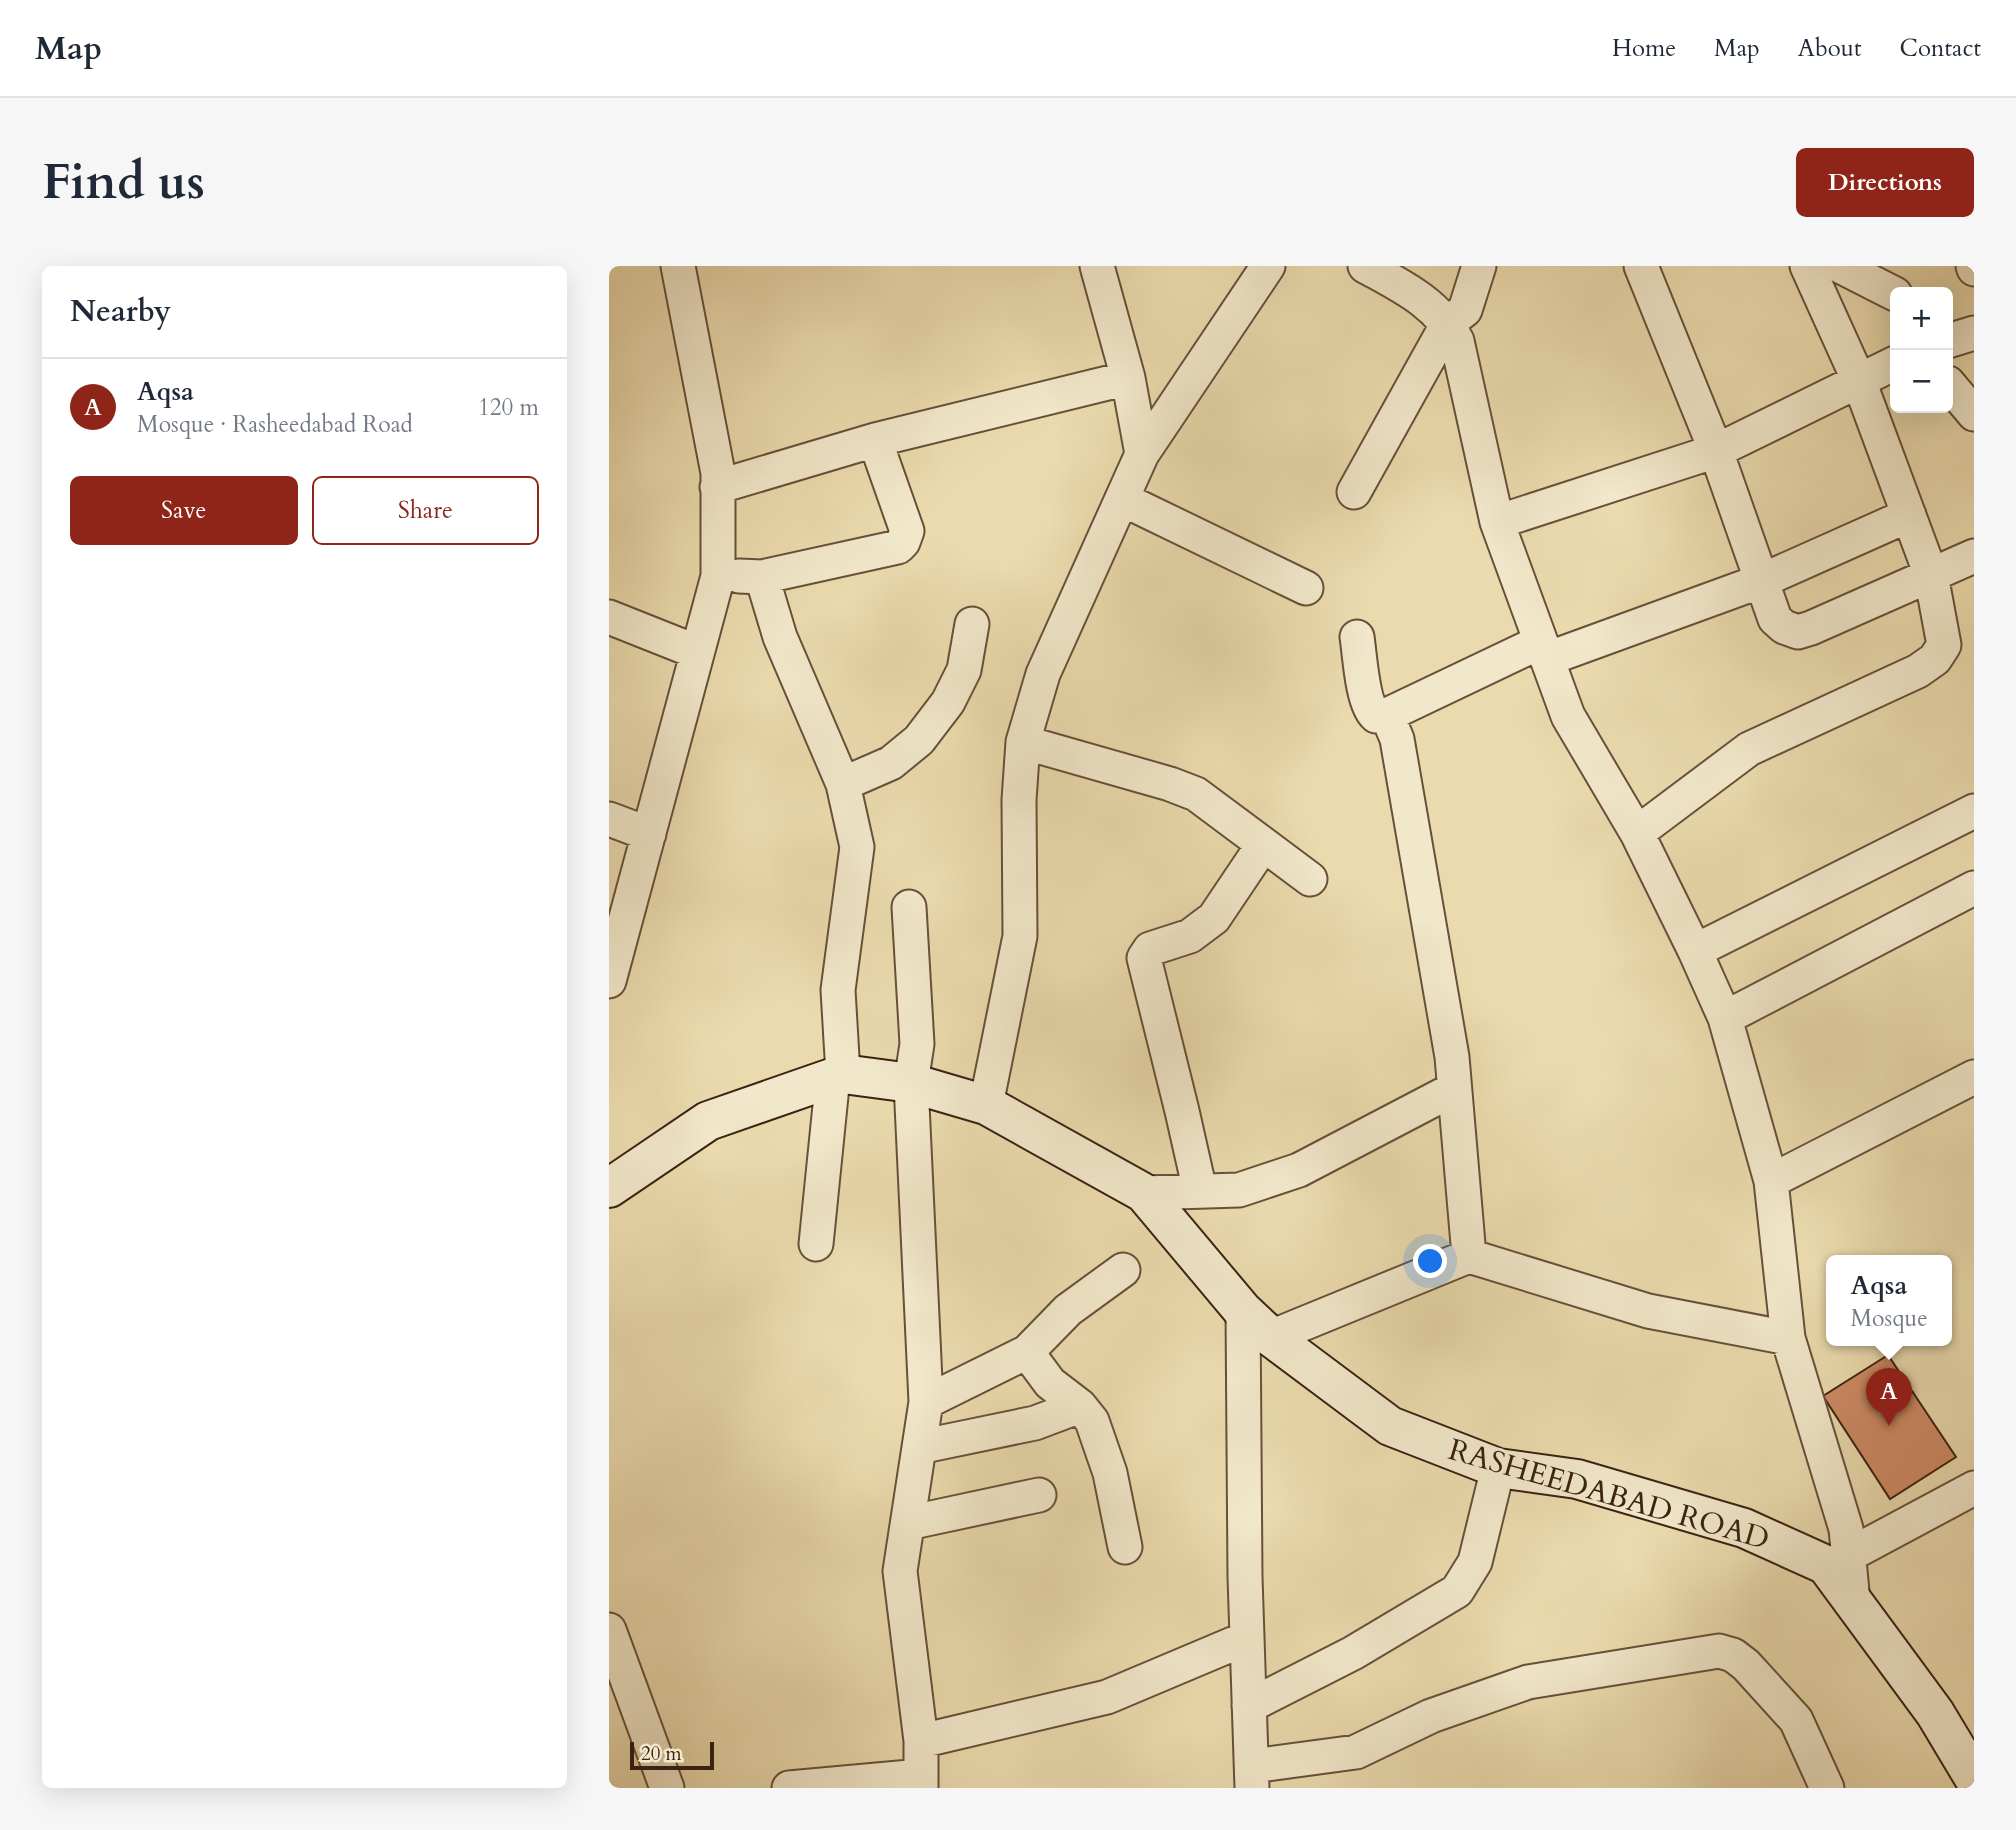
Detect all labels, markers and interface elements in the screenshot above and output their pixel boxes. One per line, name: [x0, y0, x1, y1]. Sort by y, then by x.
text: Map: [35, 26, 102, 71]
text: Home: [1612, 32, 1676, 65]
text: Map: [1714, 32, 1760, 65]
text: About: [1798, 32, 1862, 65]
text: Contact: [1900, 32, 1981, 65]
button: Directions: [1796, 148, 1974, 217]
text: Find us: [42, 149, 205, 216]
map controls: [1890, 287, 1953, 413]
button: +: [1890, 287, 1953, 350]
text: Nearby: [70, 291, 171, 332]
button: −: [1890, 350, 1953, 413]
text: Aqsa: [137, 374, 194, 409]
text: A: [84, 392, 102, 423]
text: 120 m: [478, 392, 539, 423]
text: Mosque · Rasheedabad Road: [137, 409, 413, 440]
button: Save: [70, 476, 298, 545]
button: Share: [312, 476, 539, 545]
your location: [1413, 1244, 1447, 1278]
popup: [1826, 1255, 1952, 1346]
text: Aqsa: [1850, 1268, 1907, 1303]
text: Mosque: [1850, 1303, 1928, 1334]
pin: A: [1866, 1368, 1912, 1426]
street label: RASHEEDABAD ROAD: [1444, 1429, 1774, 1560]
scale bar: [630, 1739, 714, 1771]
text: 20 m: [641, 1741, 682, 1767]

